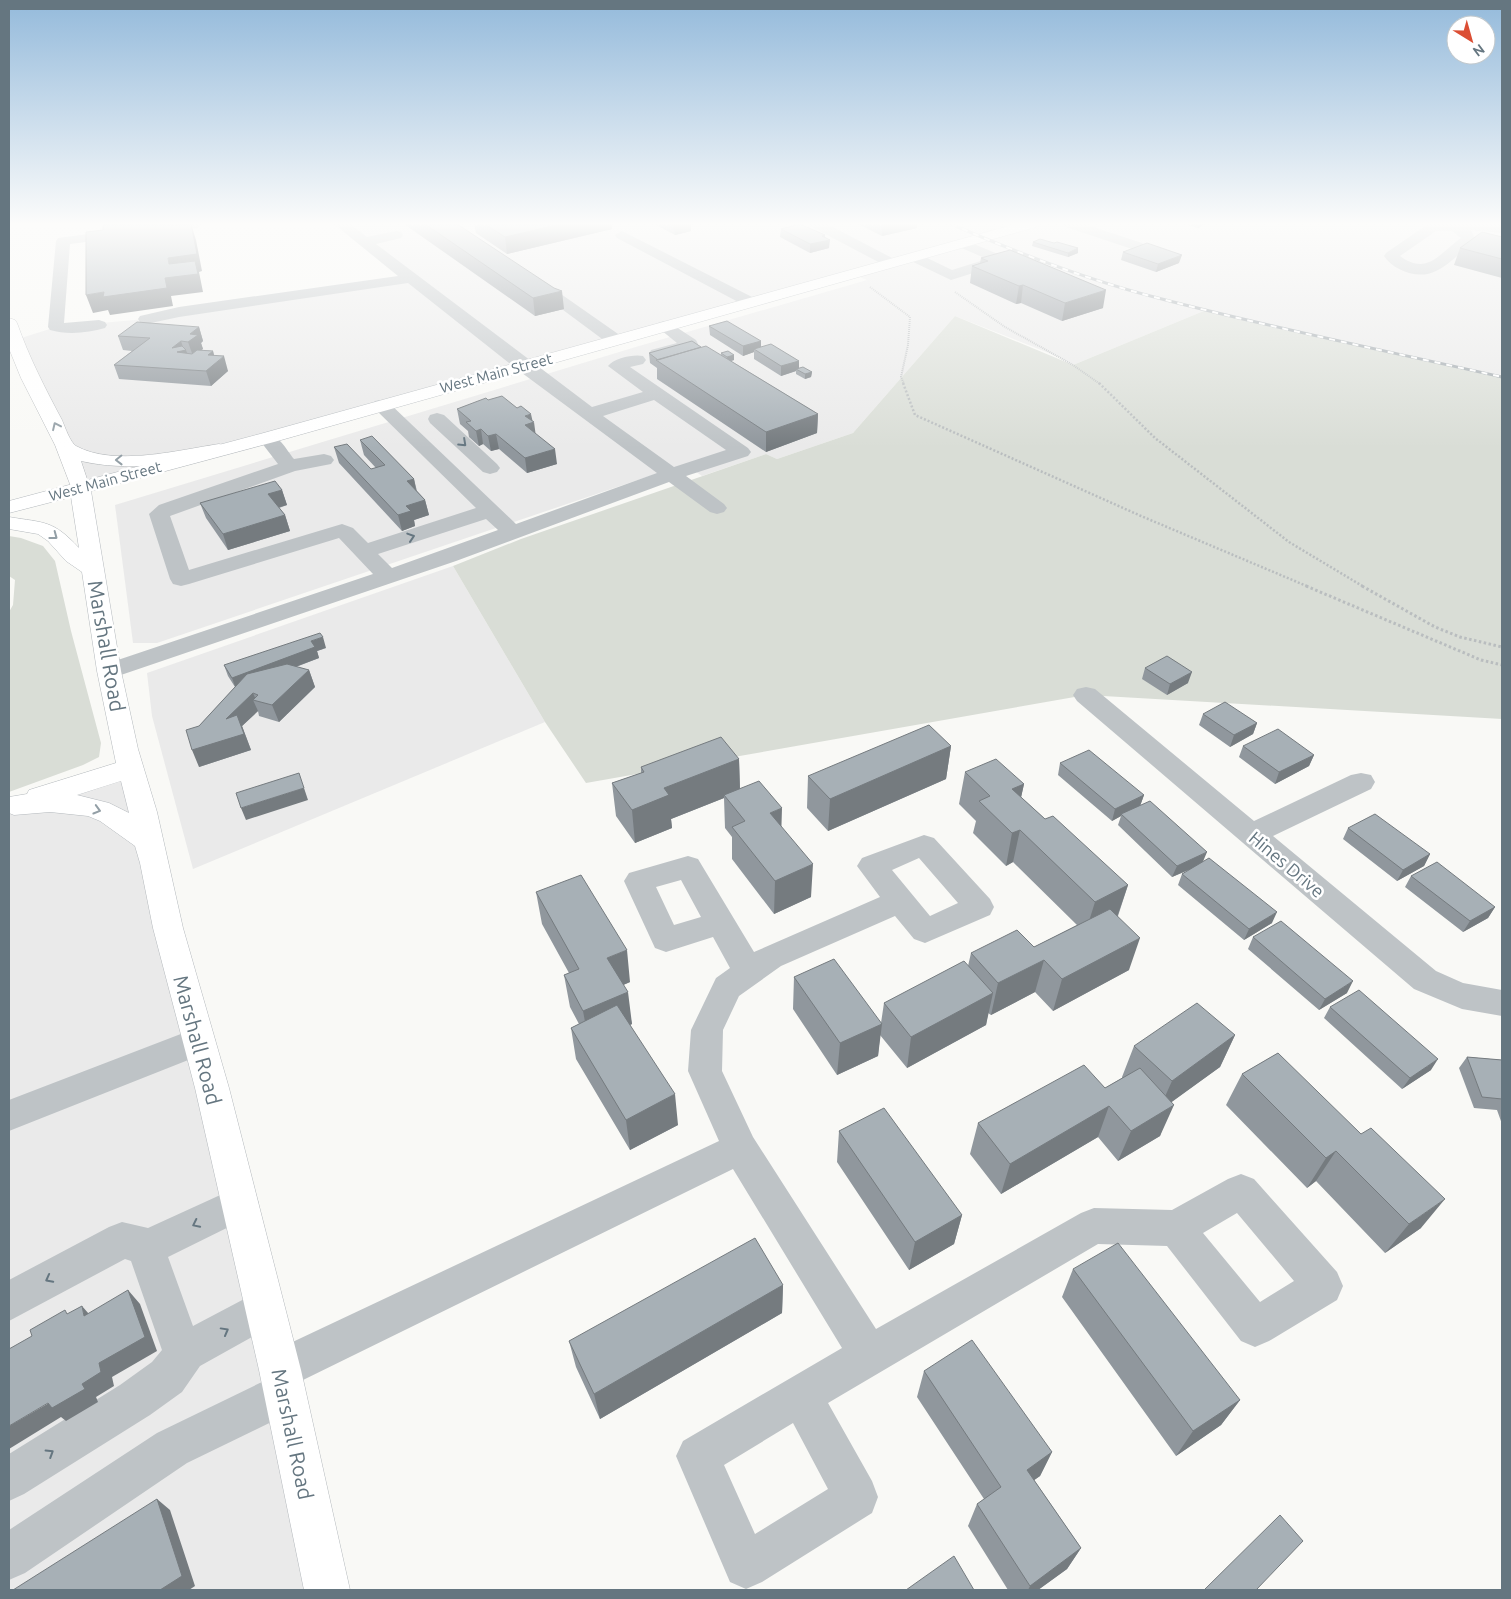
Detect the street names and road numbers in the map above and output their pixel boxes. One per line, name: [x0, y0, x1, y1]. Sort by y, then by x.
street label: West Main Street: [438, 350, 554, 396]
street label: West Main Street: [47, 458, 163, 504]
street label: Marshall Road: [84, 578, 130, 714]
street label: Hines Drive: [1245, 827, 1329, 901]
street label: Marshall Road: [169, 973, 227, 1107]
street label: Marshall Road: [267, 1366, 319, 1502]

